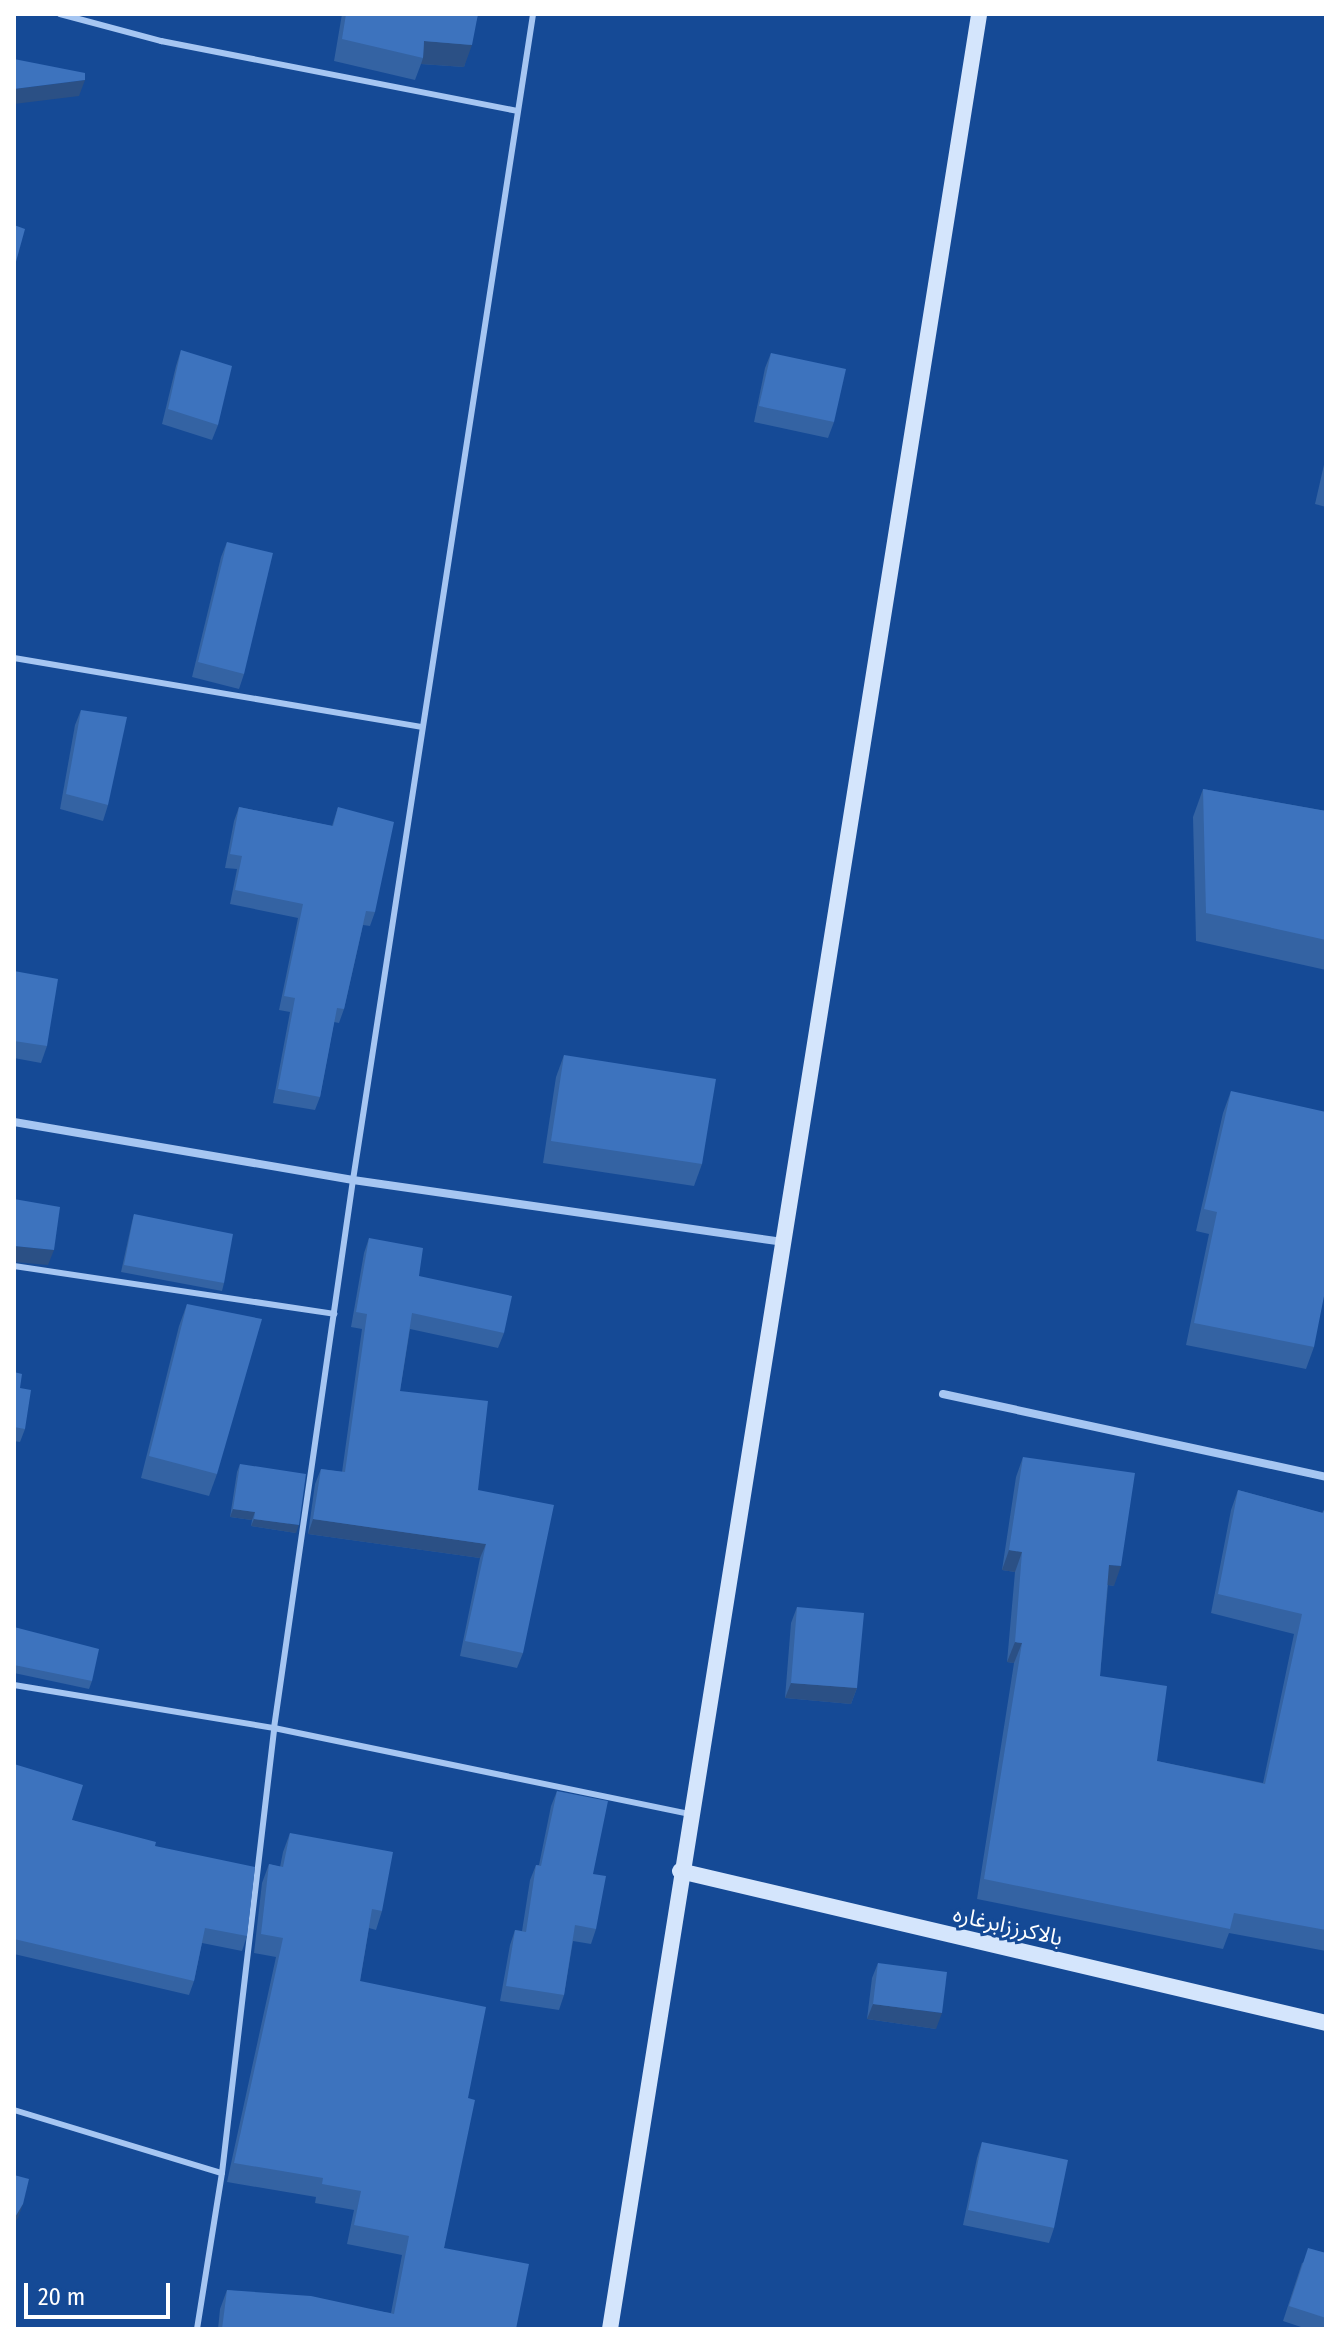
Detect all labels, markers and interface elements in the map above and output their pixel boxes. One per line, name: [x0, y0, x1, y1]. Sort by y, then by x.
street label: بالاکرززابرغاره: [951, 1901, 1065, 1951]
scale bar: [28, 2267, 174, 2317]
text: 20 m: [38, 2283, 85, 2311]

